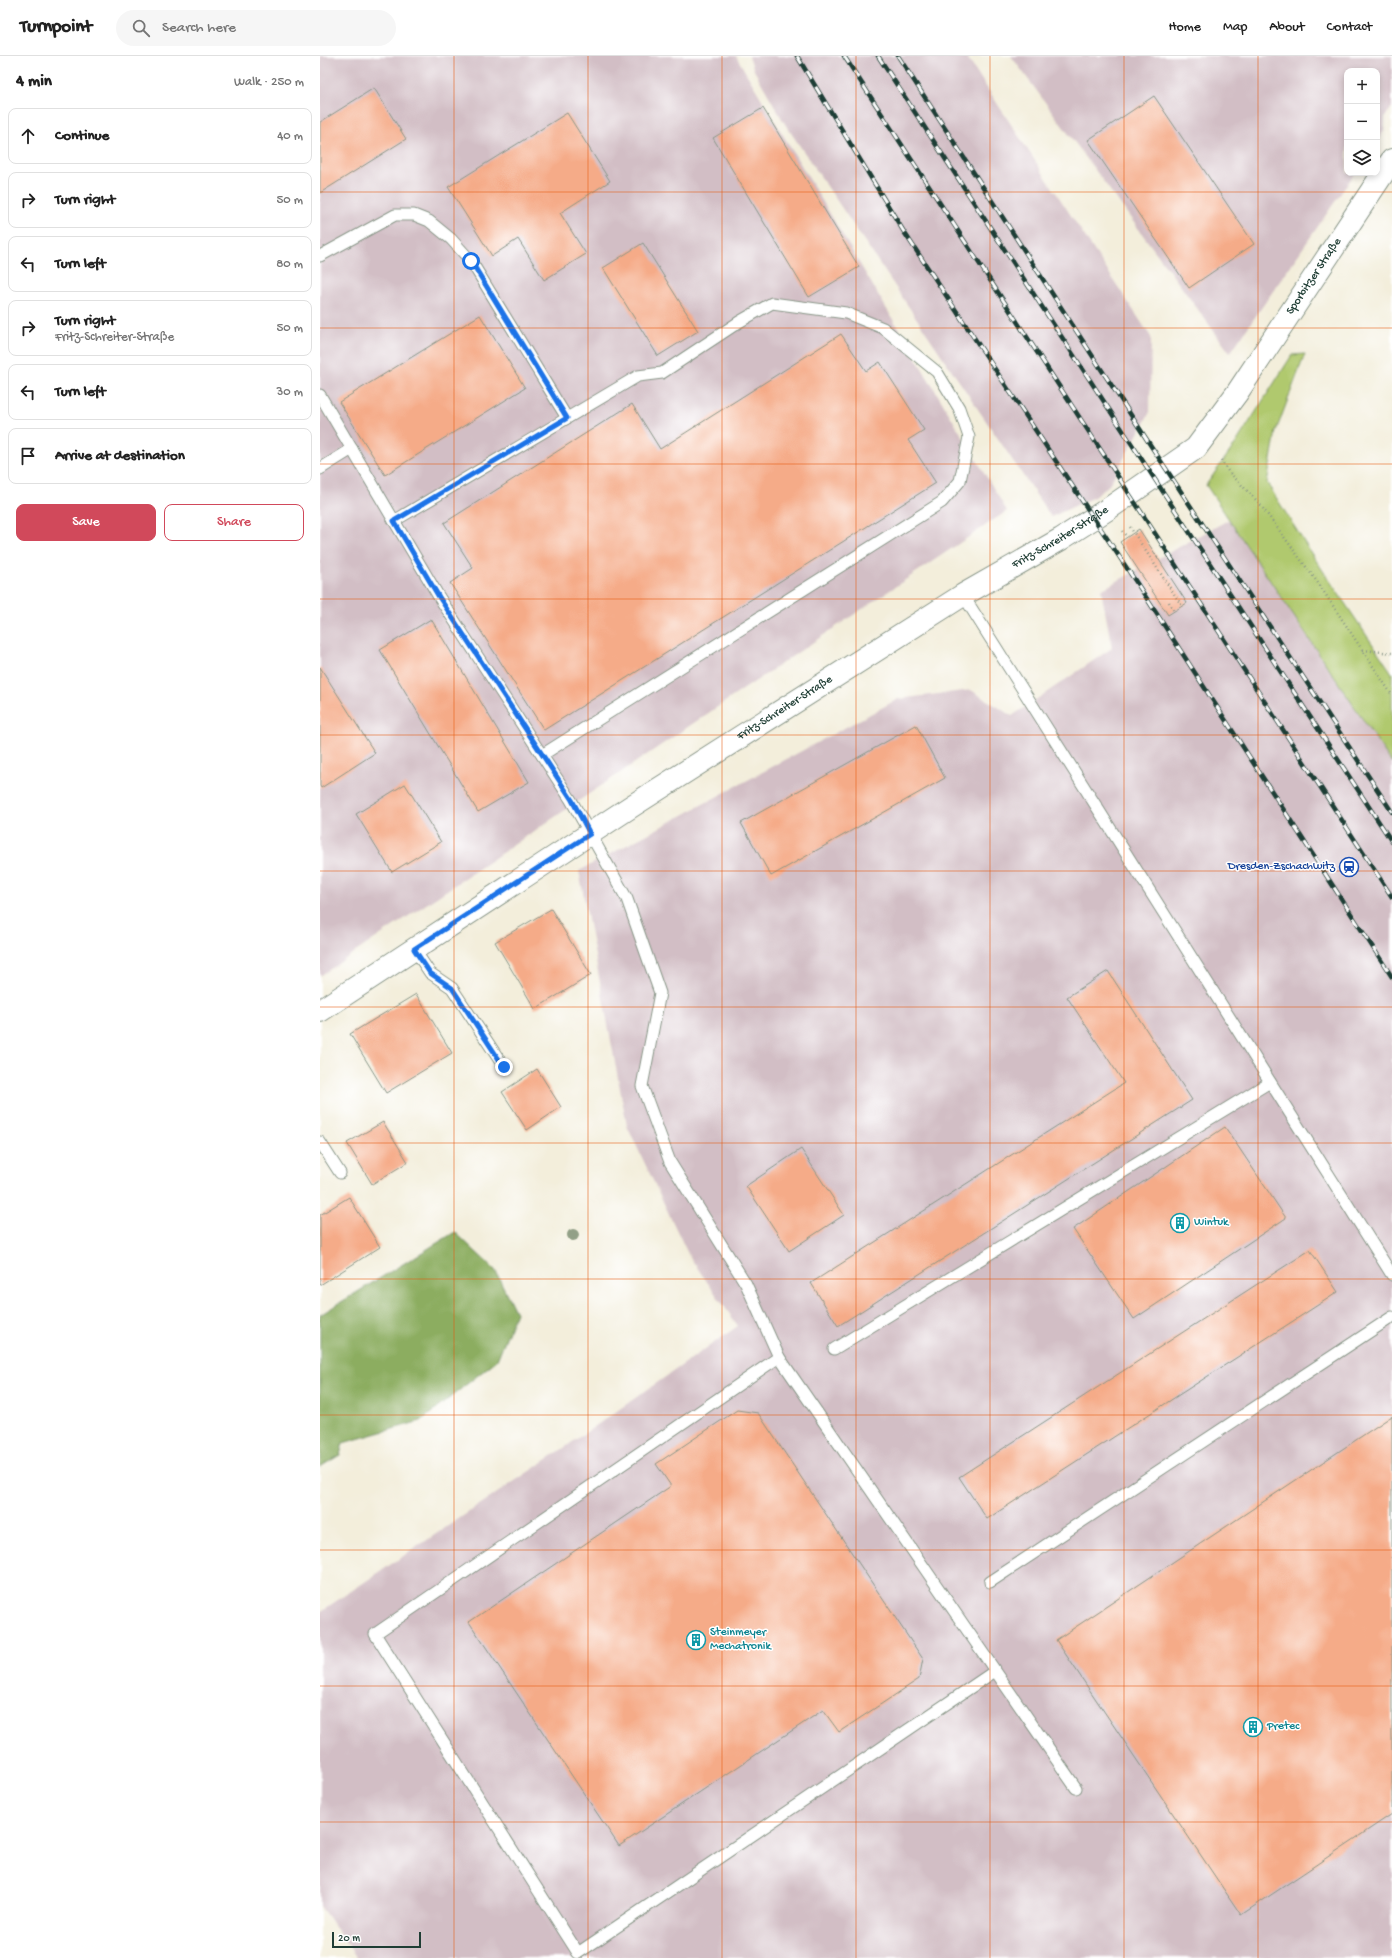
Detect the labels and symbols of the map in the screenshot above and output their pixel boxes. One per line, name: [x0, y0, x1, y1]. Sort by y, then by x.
street label: Sporbitzer Straße: [1284, 235, 1345, 318]
route start: [462, 252, 480, 270]
street label: Fritz-Schreiter-Straße: [1009, 503, 1112, 573]
street label: Fritz-Schreiter-Straße: [734, 672, 836, 744]
station icon: Dresden-Zschachwitz: [1338, 856, 1360, 878]
place label: Dresden-Zschachwitz: [1227, 860, 1336, 874]
route end: [495, 1058, 513, 1076]
building icon: Wintuk: [1169, 1212, 1191, 1234]
place label: Wintuk: [1194, 1216, 1230, 1230]
place label: Steinmeyer Mechatronik: [710, 1626, 772, 1654]
building icon: Steinmeyer Mechatronik: [685, 1629, 707, 1651]
building icon: Pretec: [1242, 1716, 1264, 1738]
place label: Pretec: [1266, 1720, 1300, 1734]
scale bar: [332, 1930, 421, 1949]

